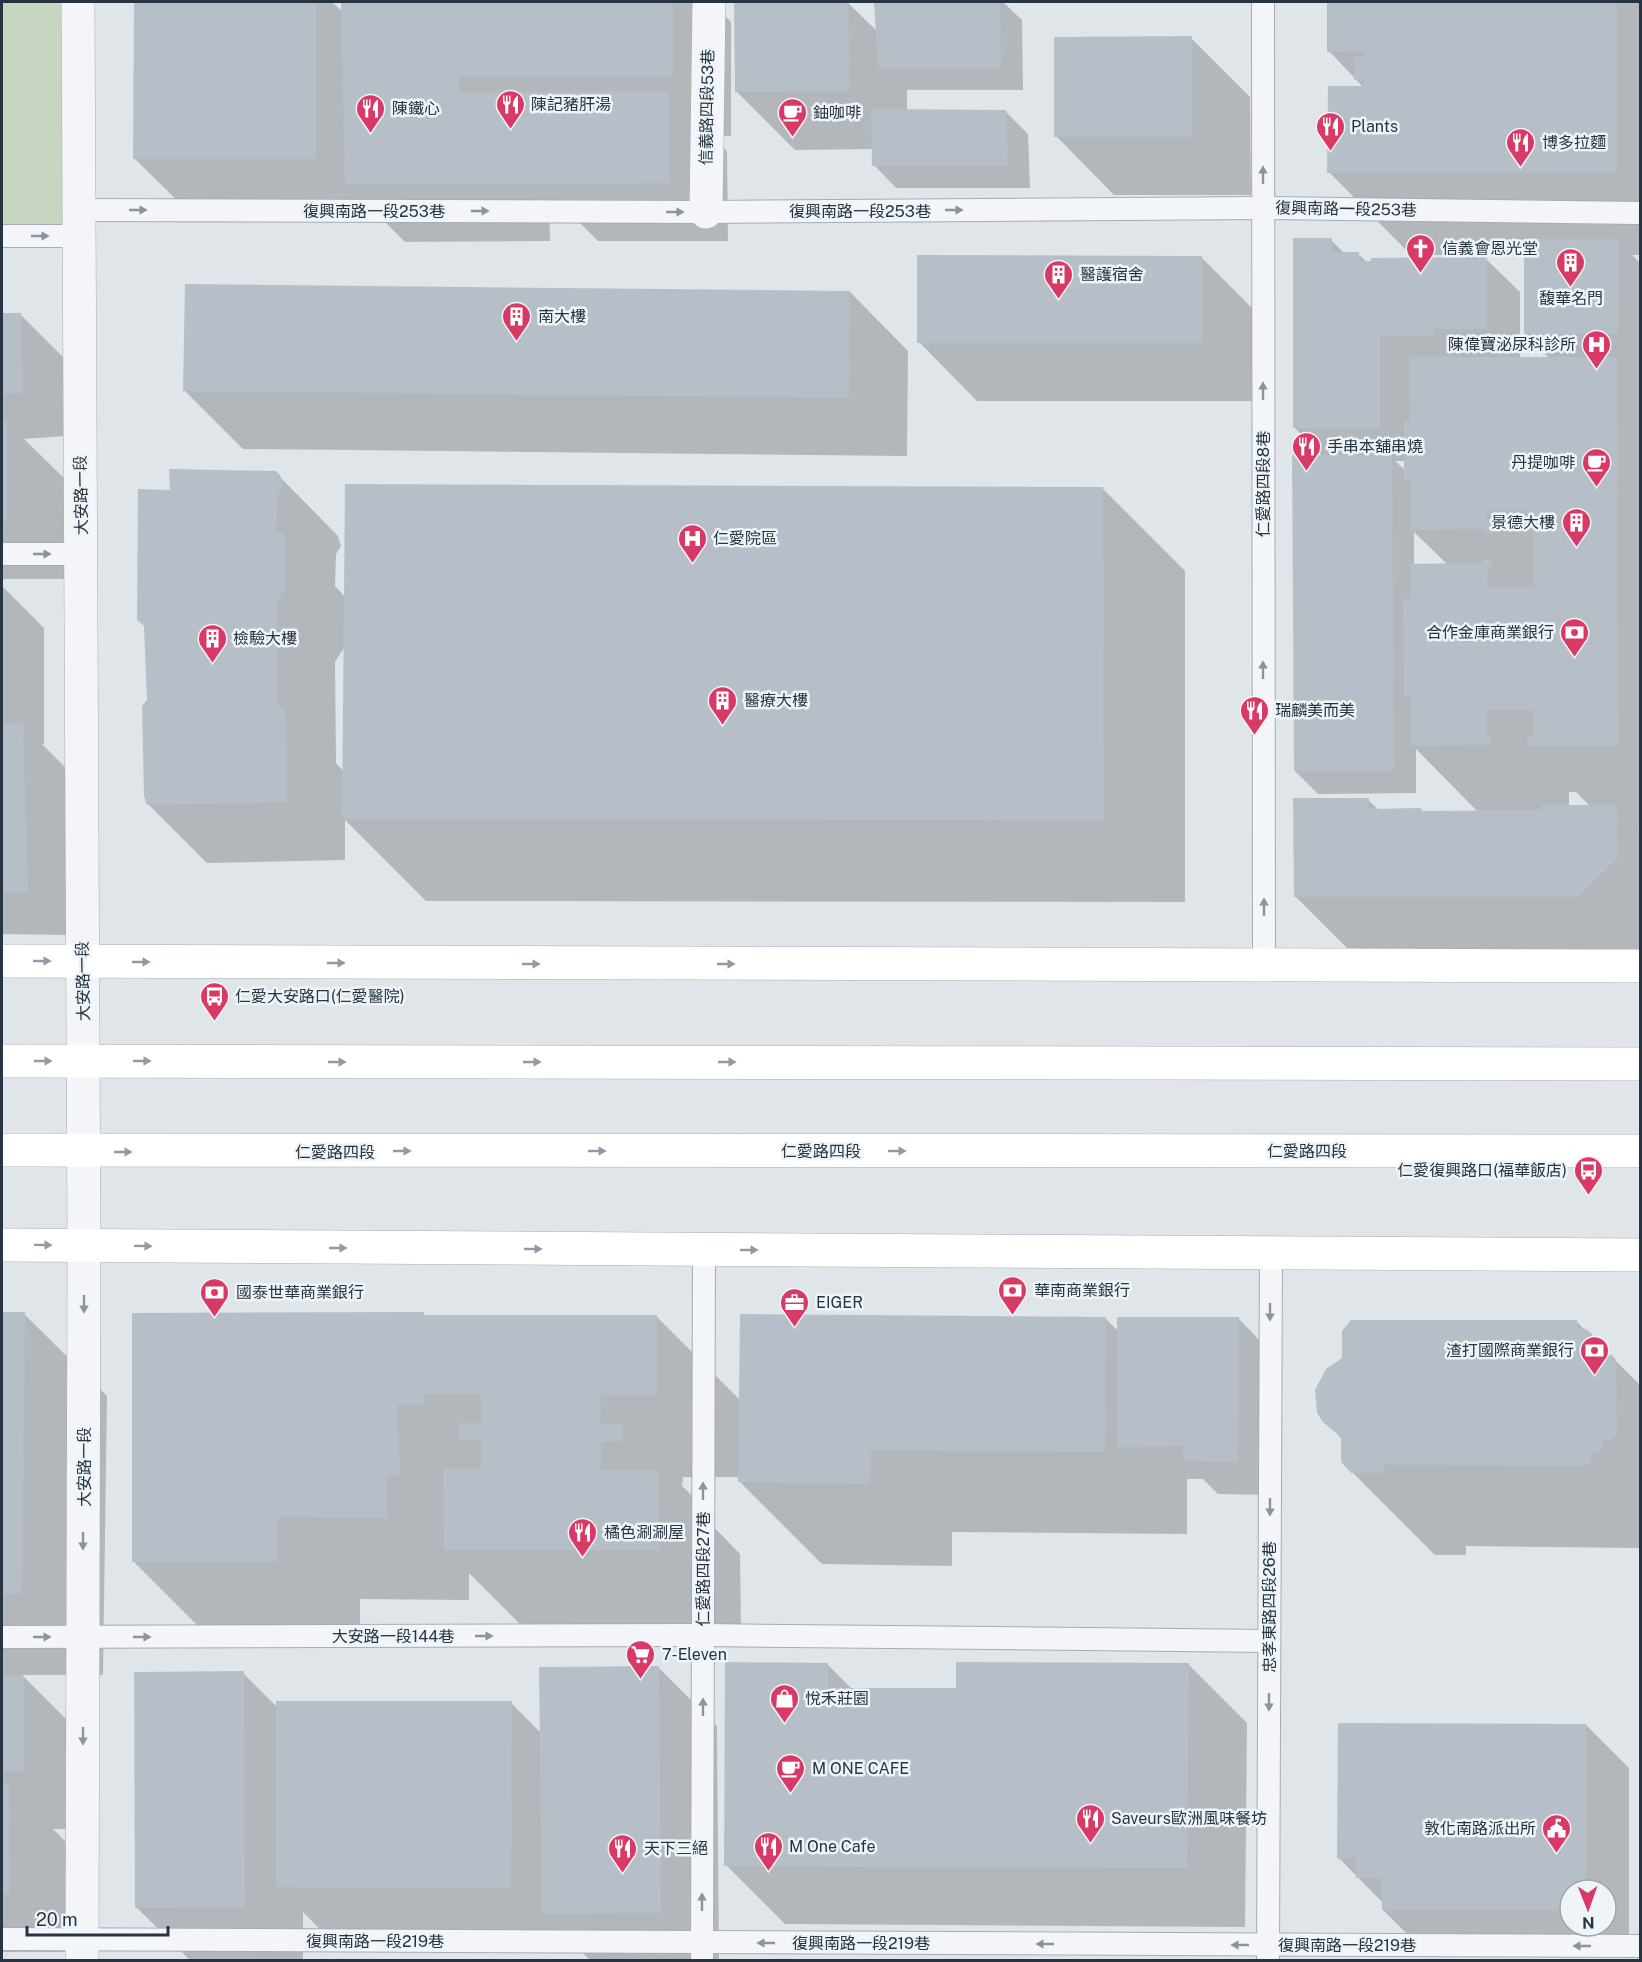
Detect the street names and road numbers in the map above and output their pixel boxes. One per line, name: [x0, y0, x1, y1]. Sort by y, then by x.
street label: 信義路四段53巷: [696, 49, 718, 165]
street label: 復興南路一段253巷: [1275, 198, 1417, 220]
street label: 復興南路一段253巷: [303, 202, 445, 221]
street label: 復興南路一段253巷: [789, 202, 931, 221]
street label: 仁愛路四段8巷: [1254, 431, 1273, 537]
street label: 大安路一段: [71, 455, 91, 535]
street label: 大安路一段: [73, 941, 93, 1021]
street label: 仁愛路四段: [781, 1142, 861, 1161]
street label: 仁愛路四段: [1267, 1142, 1347, 1161]
street label: 仁愛路四段: [295, 1143, 375, 1162]
street label: 大安路一段: [75, 1427, 94, 1507]
street label: 仁愛路四段27巷: [694, 1511, 713, 1627]
street label: 忠孝東路四段26巷: [1260, 1541, 1279, 1673]
street label: 大安路一段144巷: [332, 1627, 454, 1646]
street label: 復興南路一段219巷: [306, 1932, 444, 1951]
street label: 復興南路一段219巷: [792, 1934, 930, 1953]
street label: 復興南路一段219巷: [1278, 1936, 1416, 1955]

